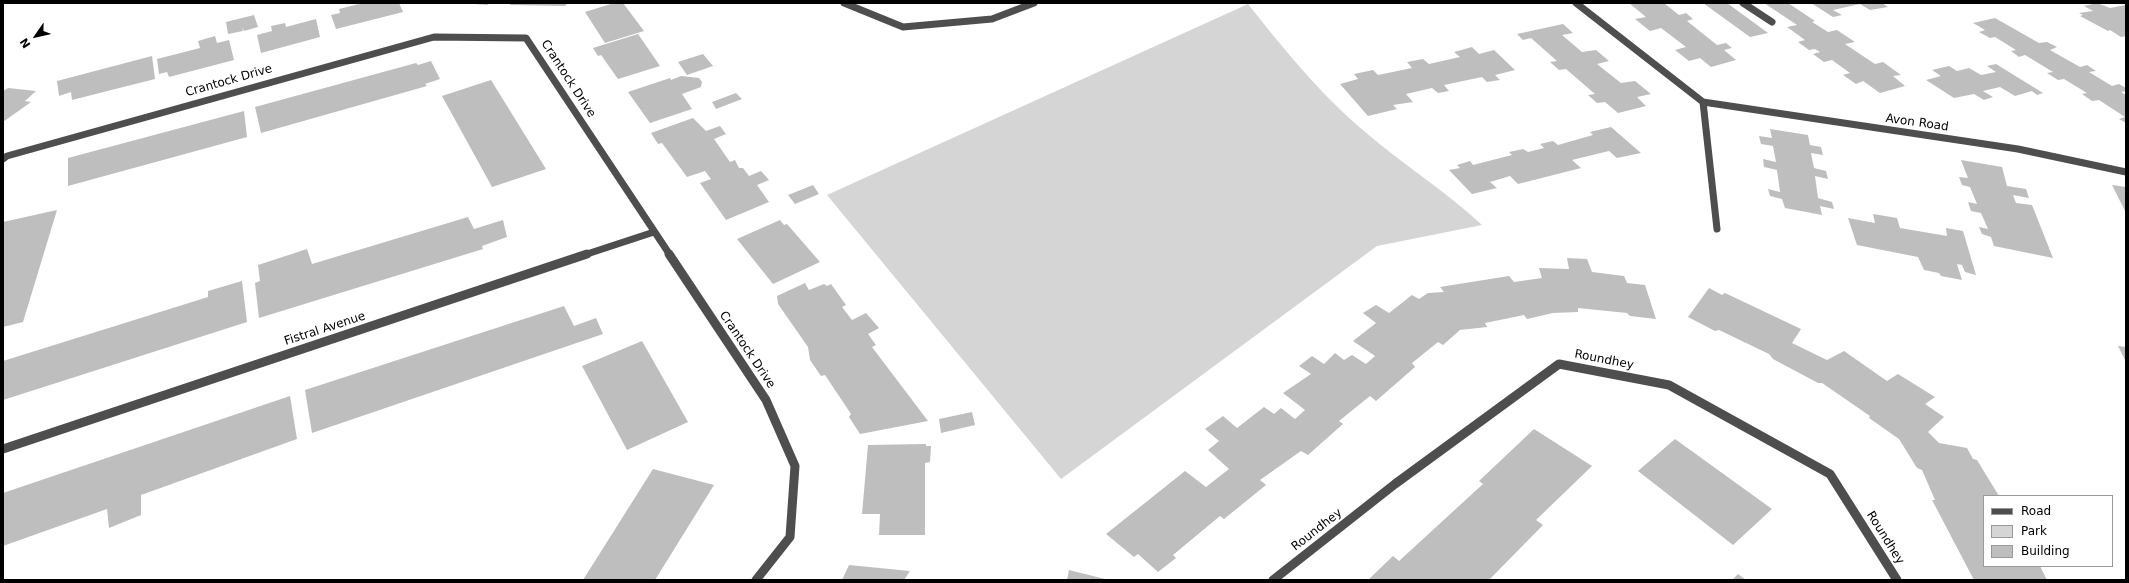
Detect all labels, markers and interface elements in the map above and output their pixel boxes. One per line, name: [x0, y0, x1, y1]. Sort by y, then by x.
north arrow: [16, 16, 56, 56]
text: N: [18, 36, 34, 50]
street label: Crantock Drive: [538, 37, 598, 121]
street label: Crantock Drive: [184, 62, 274, 100]
street label: Avon Road: [1885, 111, 1949, 135]
street label: Fistral Avenue: [283, 309, 367, 349]
street label: Crantock Drive: [716, 309, 778, 391]
street label: Roundhey: [1573, 347, 1635, 373]
legend: [1983, 495, 2113, 567]
text: Road: [2021, 504, 2051, 518]
street label: Roundhey: [1289, 506, 1345, 554]
street label: Roundhey: [1863, 509, 1907, 567]
text: Park: [2021, 524, 2047, 538]
text: Building: [2021, 544, 2070, 558]

